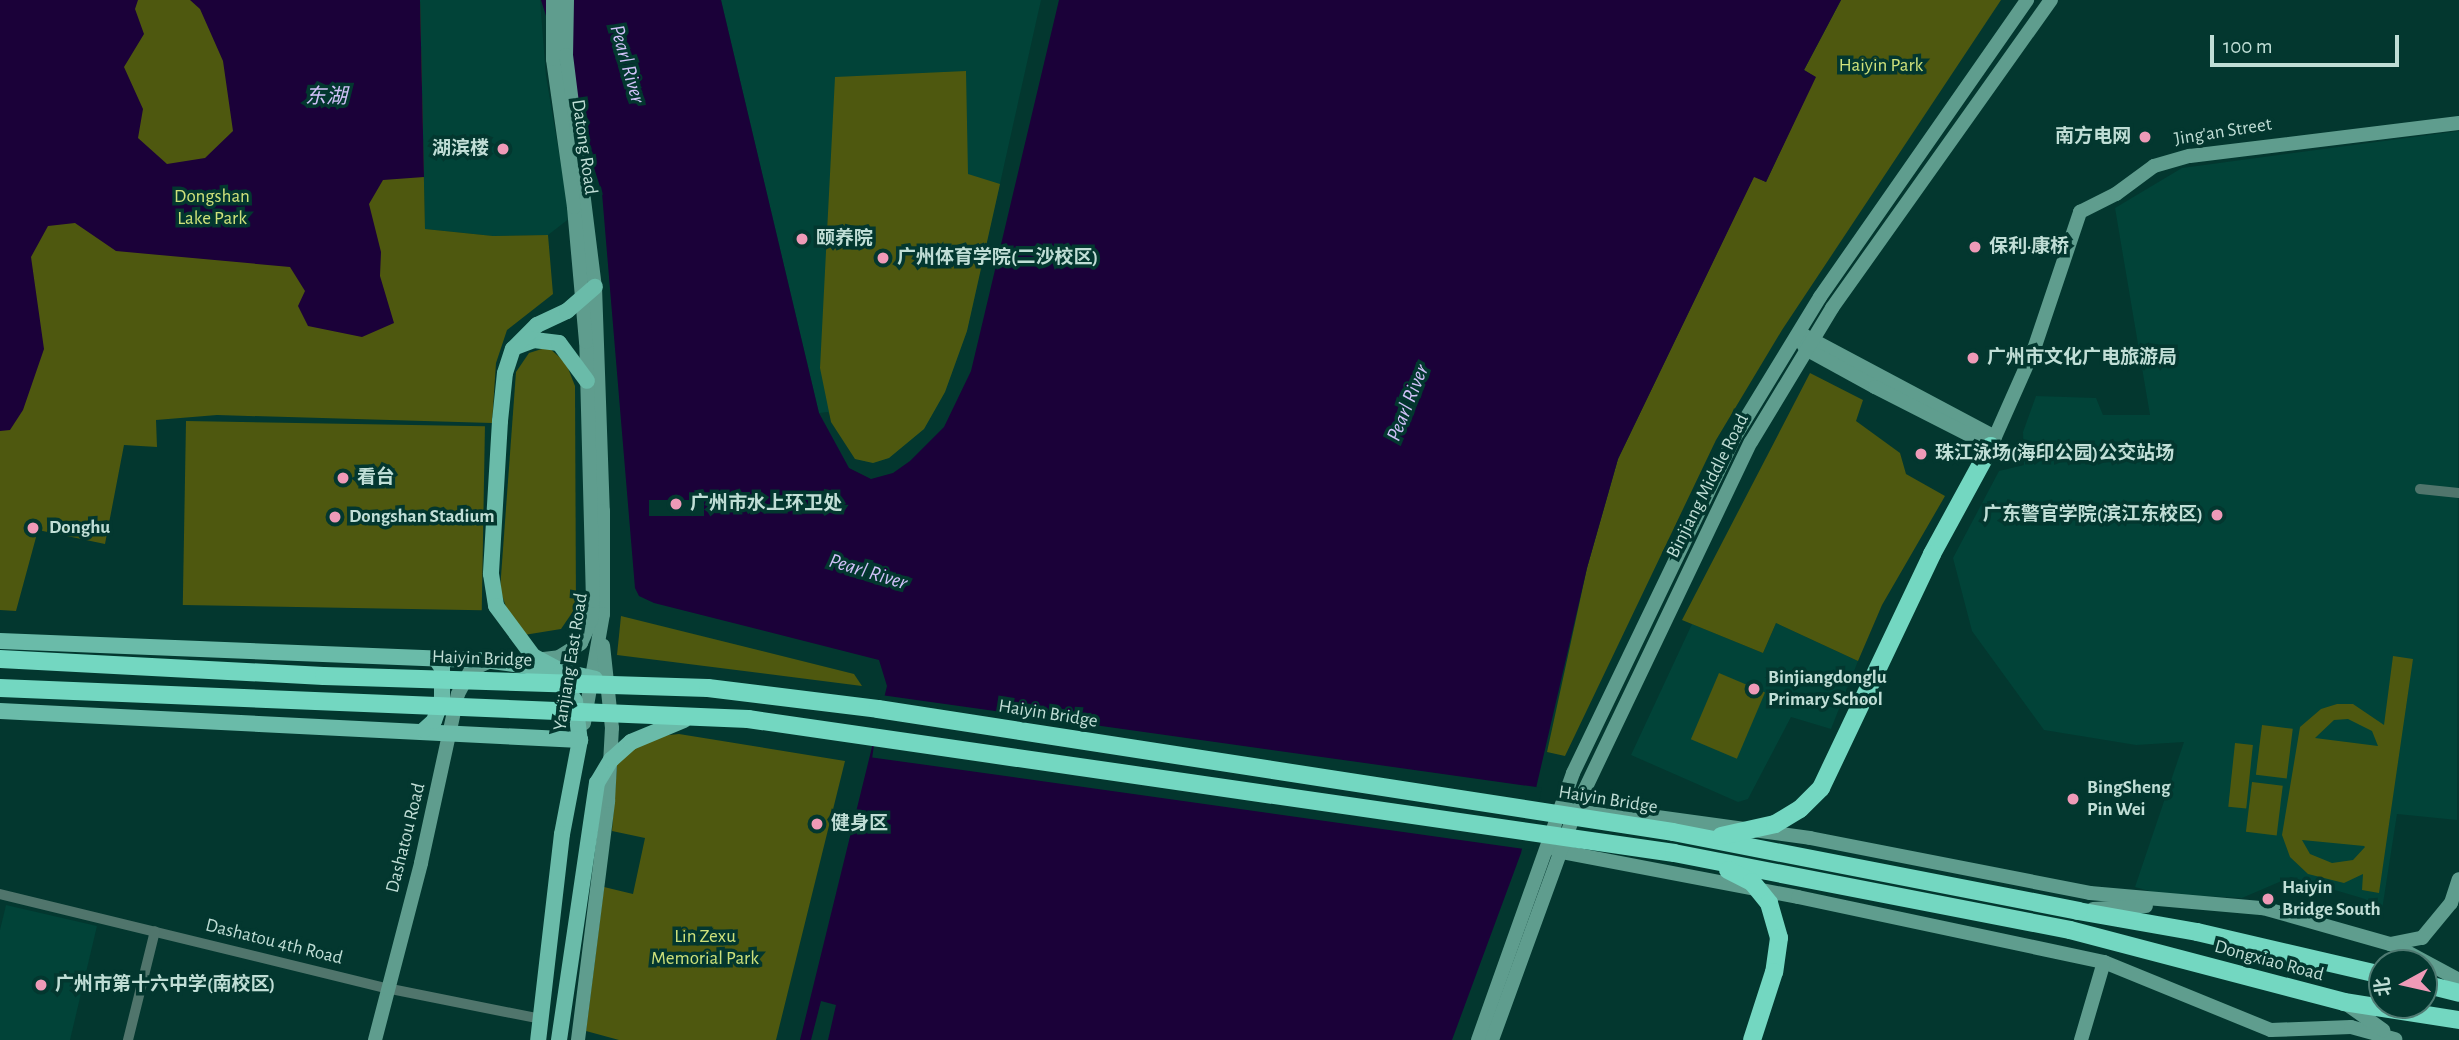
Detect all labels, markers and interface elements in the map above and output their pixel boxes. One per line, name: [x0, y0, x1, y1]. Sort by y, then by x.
scale bar: [2214, 21, 2403, 65]
water label: Pearl River: [604, 22, 650, 106]
text: 100 m: [2223, 36, 2273, 57]
park label: Haiyin Park: [1839, 55, 1923, 77]
water label: 东湖: [305, 84, 347, 110]
street label: Datong Road: [566, 98, 602, 196]
street label: Jing'an Street: [2173, 113, 2273, 151]
place label: 南方电网: [2055, 126, 2131, 148]
marker: 南方电网: [2137, 129, 2153, 145]
place label: 湖滨楼: [432, 138, 489, 160]
marker: 湖滨楼: [495, 141, 511, 157]
park label: Dongshan Lake Park: [174, 186, 250, 230]
place label: 颐养院: [816, 228, 873, 250]
marker: 颐养院: [794, 231, 810, 247]
place label: 保利·康桥: [1989, 236, 2069, 258]
marker: 保利·康桥: [1967, 239, 1983, 255]
place label: 广州体育学院(二沙校区): [897, 247, 1098, 269]
marker: 广州体育学院(二沙校区): [875, 250, 891, 266]
place label: 广州市文化广电旅游局: [1987, 347, 2177, 369]
marker: 广州市文化广电旅游局: [1965, 350, 1981, 366]
water label: Pearl River: [1381, 361, 1435, 445]
street label: Binjiang Middle Road: [1662, 410, 1754, 562]
place label: 珠江泳场(海印公园)公交站场: [1935, 443, 2174, 465]
marker: 珠江泳场(海印公园)公交站场: [1913, 446, 1929, 462]
place label: 看台: [357, 467, 395, 489]
marker: 看台: [335, 470, 351, 486]
place label: 广州市水上环卫处: [690, 493, 842, 515]
marker: 广州市水上环卫处: [668, 496, 684, 512]
place label: 广东警官学院(滨江东校区): [1983, 504, 2203, 526]
place label: Dongshan Stadium: [349, 506, 495, 528]
marker: 广东警官学院(滨江东校区): [2209, 507, 2225, 523]
marker: Dongshan Stadium: [327, 509, 343, 525]
place label: Donghu: [49, 517, 110, 539]
marker: Donghu: [23, 518, 43, 538]
water label: Pearl River: [826, 548, 910, 596]
street label: Yanjiang East Road: [549, 591, 593, 733]
street label: Haiyin Bridge: [432, 646, 532, 672]
place label: Binjiangdonglu Primary School: [1768, 667, 1887, 711]
marker: Binjiangdonglu Primary School: [1746, 681, 1762, 697]
street label: Haiyin Bridge: [997, 695, 1099, 733]
place label: BingSheng Pin Wei: [2087, 777, 2171, 821]
street label: Dashatou Road: [381, 781, 431, 895]
street label: Haiyin Bridge: [1557, 781, 1659, 819]
marker: BingSheng Pin Wei: [2065, 791, 2081, 807]
place label: 健身区: [831, 813, 888, 835]
marker: 健身区: [809, 816, 825, 832]
place label: Haiyin Bridge South: [2282, 877, 2381, 921]
marker: Haiyin Bridge South: [2260, 891, 2276, 907]
street label: Dashatou 4th Road: [203, 914, 345, 970]
park label: Lin Zexu Memorial Park: [651, 926, 759, 970]
street label: Dongxiao Road: [2212, 935, 2326, 987]
north arrow: [2368, 949, 2438, 1019]
place label: 广州市第十六中学(南校区): [55, 974, 275, 996]
text: 北: [2373, 976, 2394, 997]
marker: 广州市第十六中学(南校区): [33, 977, 49, 993]

